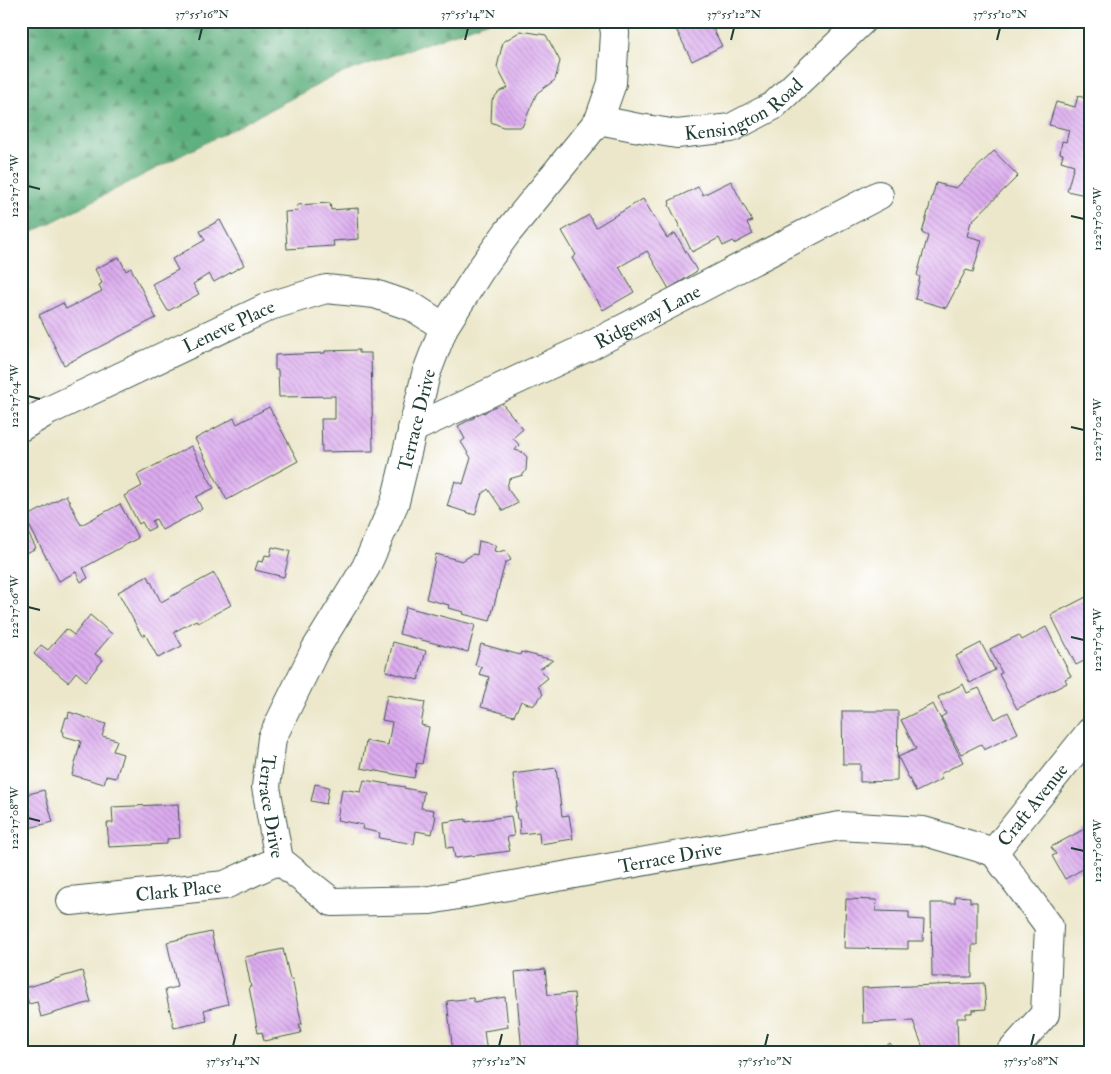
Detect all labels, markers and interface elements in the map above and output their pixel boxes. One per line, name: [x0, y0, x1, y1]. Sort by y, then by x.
text: 37°55'16"N: [175, 7, 229, 22]
text: 37°55'14"N: [441, 7, 496, 22]
text: 37°55'12"N: [707, 7, 761, 22]
text: 37°55'10"N: [973, 7, 1027, 22]
street label: Kensington Road: [683, 73, 809, 146]
text: 122°17'02"W: [7, 154, 22, 218]
text: 122°17'00"W: [1090, 187, 1105, 251]
street label: Ridgeway Lane: [591, 279, 705, 354]
street label: Leneve Place: [179, 295, 279, 359]
text: 122°17'04"W: [7, 363, 22, 428]
street label: Terrace Drive: [393, 366, 441, 474]
text: 122°17'02"W: [1090, 398, 1105, 462]
text: 122°17'06"W: [7, 575, 22, 639]
text: 122°17'04"W: [1090, 607, 1105, 672]
street label: Terrace Drive: [253, 753, 289, 860]
street label: Craft Avenue: [992, 758, 1074, 852]
text: 122°17'08"W: [7, 786, 22, 849]
text: 122°17'06"W: [1090, 819, 1105, 883]
street label: Terrace Drive: [616, 837, 724, 879]
street label: Clark Place: [134, 874, 223, 907]
text: 37°55'14"N: [206, 1054, 261, 1069]
text: 37°55'12"N: [472, 1054, 526, 1069]
text: 37°55'10"N: [738, 1054, 792, 1069]
text: 37°55'08"N: [1003, 1054, 1059, 1069]

